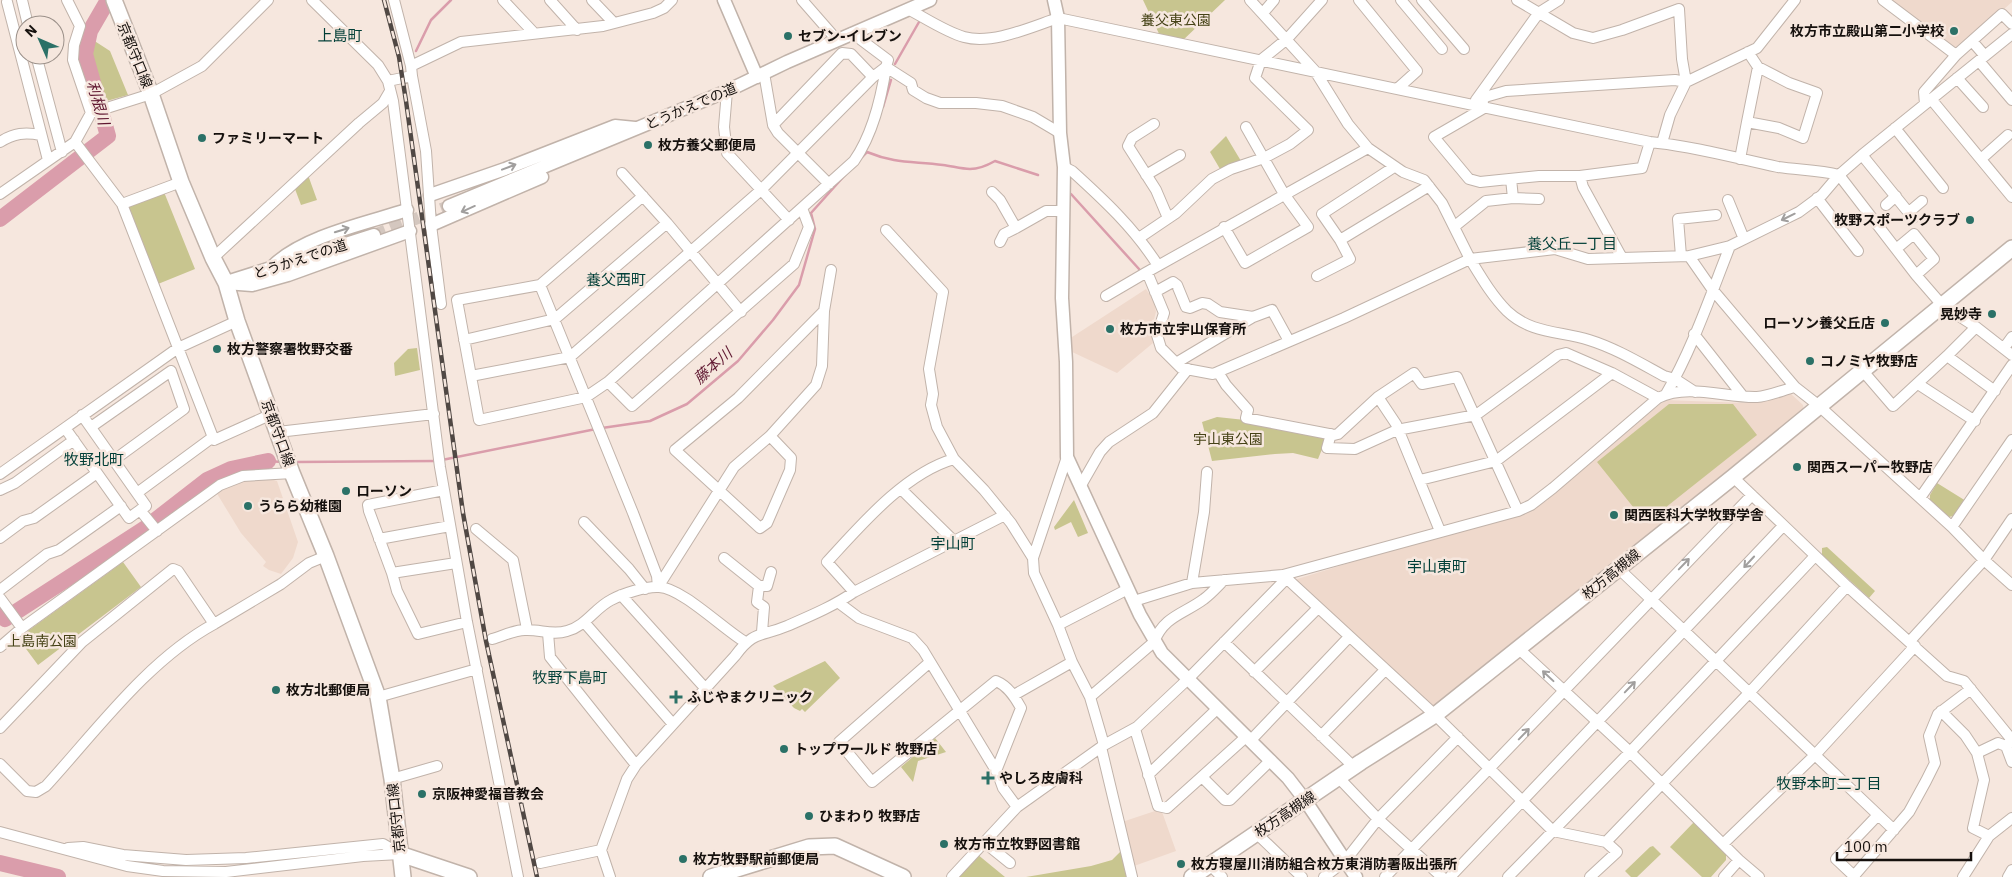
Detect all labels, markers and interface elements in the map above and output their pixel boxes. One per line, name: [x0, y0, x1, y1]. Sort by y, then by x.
park label: 養父東公園: [1141, 11, 1211, 29]
north arrow: [15, 15, 65, 65]
street label: 京都守口線: [114, 19, 156, 91]
text: N: [21, 21, 41, 41]
place label: 枚方市立殿山第二小学校: [1790, 22, 1944, 40]
marker: 枚方市立殿山第二小学校: [1948, 25, 1960, 37]
district label: 上島町: [317, 26, 363, 45]
place label: セブン-イレブン: [798, 27, 902, 45]
marker: セブン-イレブン: [782, 30, 794, 42]
water label: 利根川: [83, 79, 114, 129]
street label: とうかえでの道: [643, 79, 739, 133]
place label: ファミリーマート: [212, 129, 324, 147]
marker: ファミリーマート: [196, 132, 208, 144]
place label: 枚方養父郵便局: [658, 136, 756, 154]
marker: 枚方養父郵便局: [642, 139, 654, 151]
one-way arrow: [500, 162, 516, 171]
one-way arrow: [461, 205, 476, 215]
place label: 牧野スポーツクラブ: [1834, 211, 1960, 229]
one-way arrow: [1781, 212, 1796, 222]
marker: 牧野スポーツクラブ: [1964, 214, 1976, 226]
one-way arrow: [334, 225, 350, 235]
district label: 養父丘一丁目: [1527, 234, 1617, 253]
street label: とうかえでの道: [251, 235, 349, 283]
district label: 養父西町: [586, 270, 646, 289]
place label: 晃妙寺: [1940, 305, 1982, 323]
marker: 晃妙寺: [1986, 308, 1998, 320]
place label: ローソン養父丘店: [1763, 314, 1875, 332]
marker: ローソン養父丘店: [1879, 317, 1891, 329]
place label: 枚方市立宇山保育所: [1120, 320, 1246, 338]
marker: 枚方市立宇山保育所: [1104, 323, 1116, 335]
place label: 枚方警察署牧野交番: [227, 340, 353, 358]
water label: 藤本川: [690, 342, 737, 388]
marker: 枚方警察署牧野交番: [211, 343, 223, 355]
place label: コノミヤ牧野店: [1820, 352, 1918, 370]
marker: コノミヤ牧野店: [1804, 355, 1816, 367]
street label: 京都守口線: [258, 397, 298, 469]
park label: 宇山東公園: [1193, 430, 1263, 448]
district label: 牧野北町: [64, 450, 124, 469]
place label: 関西スーパー牧野店: [1807, 458, 1933, 476]
marker: 関西スーパー牧野店: [1791, 461, 1803, 473]
place label: ローソン: [356, 482, 412, 500]
marker: ローソン: [340, 485, 352, 497]
place label: うらら幼稚園: [258, 497, 342, 515]
marker: うらら幼稚園: [242, 500, 254, 512]
place label: 関西医科大学牧野学舎: [1624, 506, 1764, 524]
marker: 関西医科大学牧野学舎: [1608, 509, 1620, 521]
district label: 宇山町: [930, 534, 976, 553]
street label: 枚方高槻線: [1578, 545, 1644, 603]
one-way arrow: [1743, 555, 1755, 568]
district label: 宇山東町: [1407, 557, 1467, 576]
one-way arrow: [1678, 558, 1690, 571]
park label: 上島南公園: [7, 632, 77, 650]
district label: 牧野下島町: [532, 668, 608, 687]
one-way arrow: [1542, 670, 1555, 682]
one-way arrow: [1624, 680, 1636, 693]
place label: 枚方北郵便局: [286, 681, 370, 699]
marker: 枚方北郵便局: [270, 684, 282, 696]
place label: ふじやまクリニック: [687, 688, 813, 706]
marker: ふじやまクリニック: [669, 690, 683, 704]
one-way arrow: [1517, 728, 1530, 740]
place label: トップワールド 牧野店: [794, 740, 937, 758]
marker: トップワールド 牧野店: [778, 743, 790, 755]
place label: やしろ皮膚科: [999, 769, 1083, 787]
marker: やしろ皮膚科: [981, 771, 995, 785]
district label: 牧野本町二丁目: [1776, 774, 1882, 793]
street label: 京都守口線: [383, 782, 409, 854]
place label: 京阪神愛福音教会: [432, 785, 544, 803]
street label: 枚方高槻線: [1251, 787, 1319, 841]
marker: 京阪神愛福音教会: [416, 788, 428, 800]
place label: ひまわり 牧野店: [819, 807, 920, 825]
marker: ひまわり 牧野店: [803, 810, 815, 822]
scale bar: [1837, 830, 1971, 862]
place label: 枚方市立牧野図書館: [954, 835, 1080, 853]
text: 100 m: [1844, 837, 1888, 856]
marker: 枚方市立牧野図書館: [938, 838, 950, 850]
place label: 枚方牧野駅前郵便局: [693, 850, 819, 868]
marker: 枚方牧野駅前郵便局: [677, 853, 689, 865]
place label: 枚方寝屋川消防組合枚方東消防署阪出張所: [1191, 855, 1457, 873]
marker: 枚方寝屋川消防組合枚方東消防署阪出張所: [1175, 858, 1187, 870]

